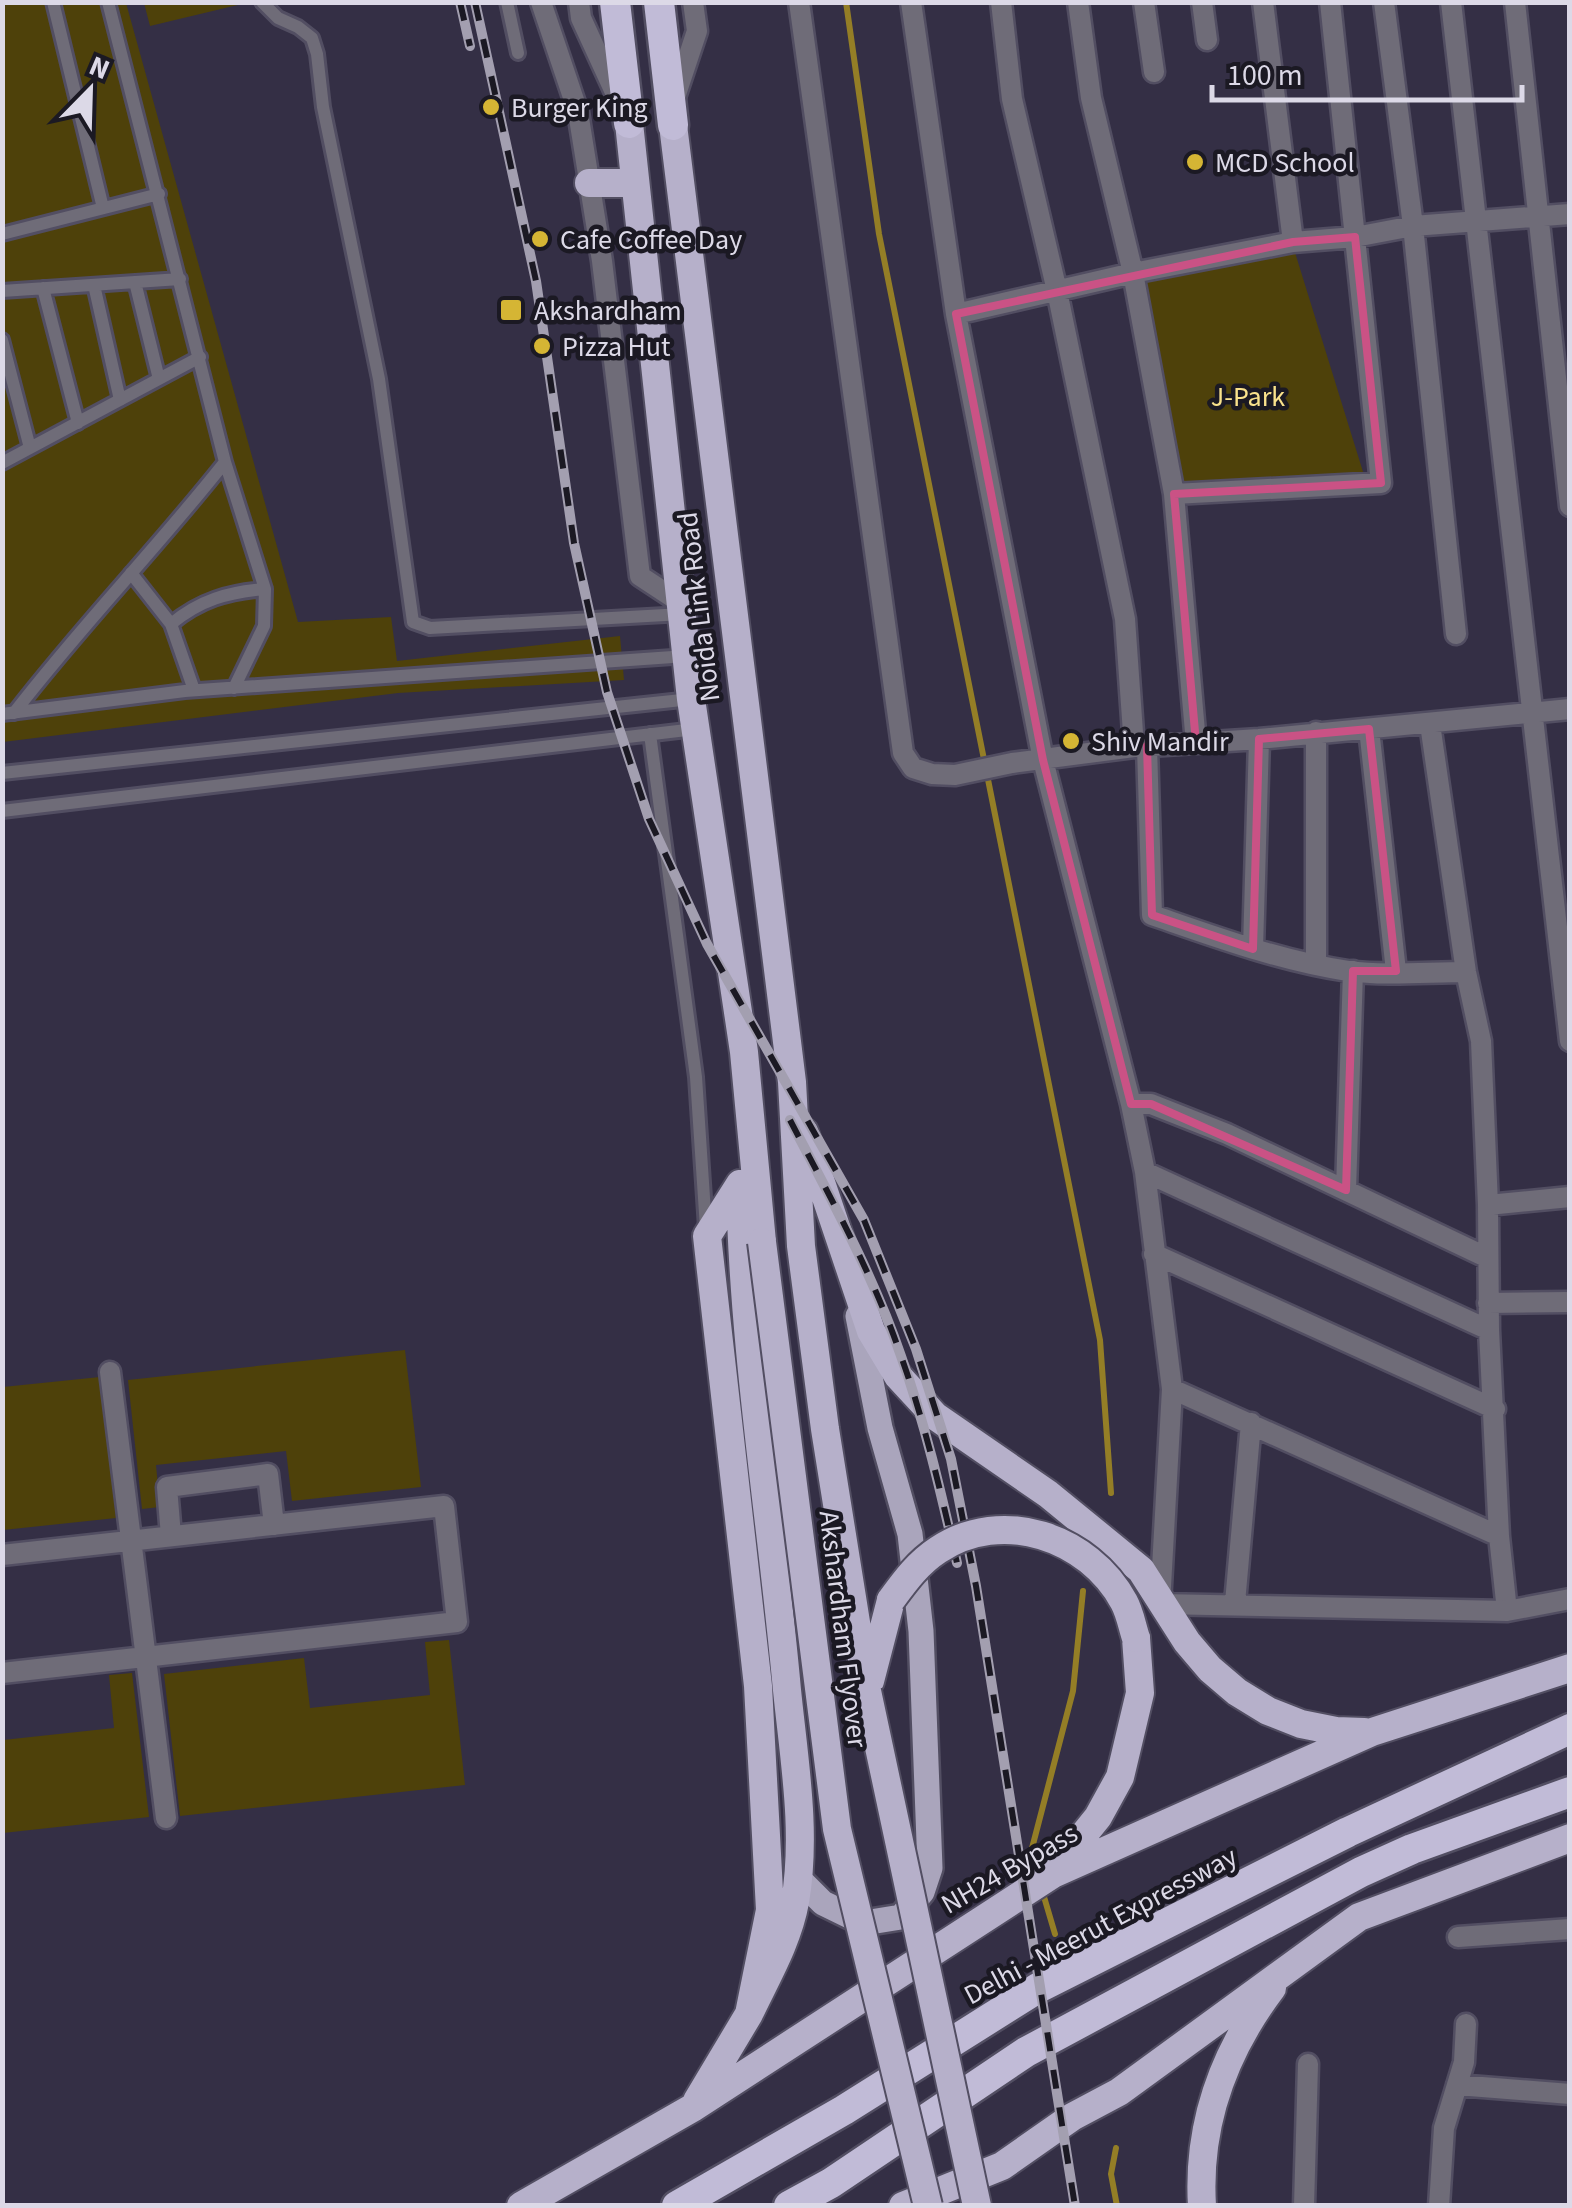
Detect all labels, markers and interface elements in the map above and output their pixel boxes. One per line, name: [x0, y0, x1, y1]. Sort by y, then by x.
north arrow: [40, 40, 140, 140]
scale bar: [1212, 40, 1522, 102]
text: N: [83, 46, 116, 90]
text: 100 m: [1227, 54, 1303, 97]
place label: Burger King: [511, 88, 648, 128]
marker: Burger King: [480, 96, 502, 118]
place label: MCD School: [1215, 143, 1355, 183]
marker: MCD School: [1184, 151, 1206, 173]
place label: Cafe Coffee Day: [560, 220, 742, 260]
marker: Cafe Coffee Day: [529, 228, 551, 250]
place label: Akshardham: [534, 291, 682, 331]
marker: Akshardham: [498, 297, 524, 323]
place label: Pizza Hut: [562, 327, 671, 367]
marker: Pizza Hut: [531, 335, 553, 357]
park label: J-Park: [1211, 377, 1285, 417]
street label: Noida Link Road: [668, 510, 730, 704]
place label: Shiv Mandir: [1091, 722, 1229, 762]
marker: Shiv Mandir: [1060, 730, 1082, 752]
street label: Akshardham Flyover: [809, 1508, 877, 1750]
street label: NH24 Bypass: [934, 1814, 1085, 1924]
street label: Delhi - Meerut Expressway: [957, 1837, 1244, 2015]

